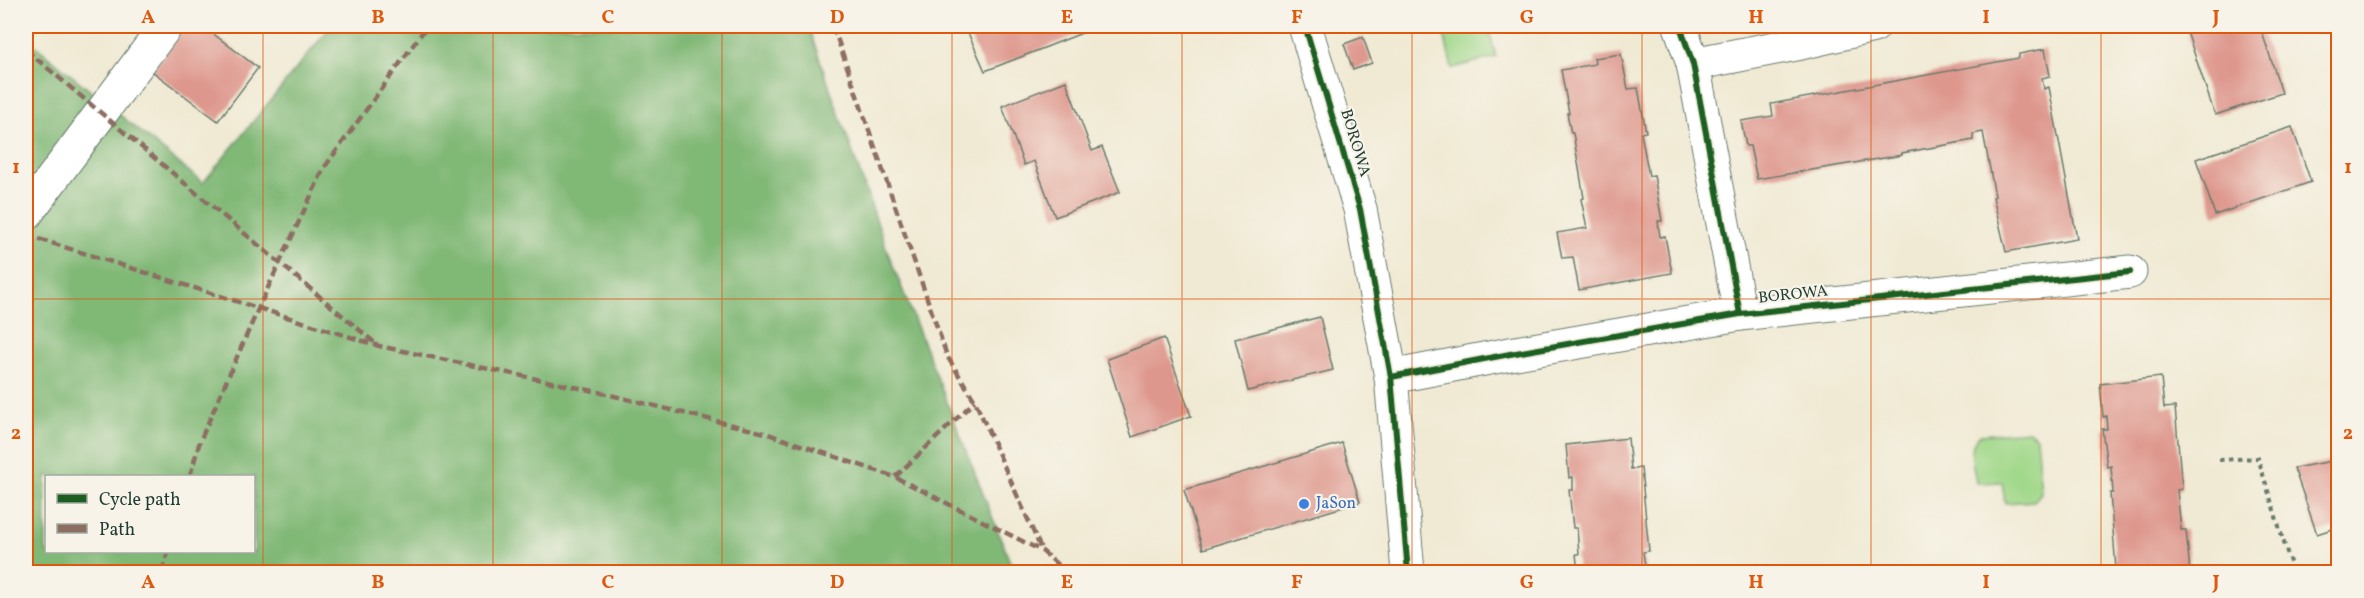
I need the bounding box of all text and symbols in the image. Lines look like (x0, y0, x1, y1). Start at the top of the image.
text: A (141, 4, 155, 32)
text: B (371, 4, 385, 32)
text: C (602, 4, 615, 32)
text: D (830, 4, 844, 32)
text: E (1061, 4, 1073, 32)
text: F (1291, 4, 1303, 32)
text: G (1520, 4, 1534, 32)
text: H (1748, 4, 1764, 32)
text: I (1982, 4, 1990, 32)
text: J (2211, 4, 2220, 32)
street label: BOROWA (1334, 106, 1376, 180)
text: 1 (12, 154, 20, 182)
text: 1 (2344, 154, 2352, 182)
street label: BOROWA (1757, 280, 1829, 310)
text: 2 (11, 420, 21, 448)
text: 2 (2343, 420, 2353, 448)
legend (45, 475, 255, 553)
text: Cycle path (99, 488, 181, 513)
place label: JaSon (1316, 493, 1356, 515)
marker: JaSon (1297, 497, 1311, 511)
text: Path (99, 518, 135, 543)
text: A (141, 569, 155, 597)
text: B (371, 569, 385, 597)
text: C (602, 569, 615, 597)
text: D (830, 569, 844, 597)
text: E (1061, 569, 1073, 597)
text: F (1291, 569, 1303, 597)
text: G (1520, 569, 1534, 597)
text: H (1748, 569, 1764, 597)
text: I (1982, 569, 1990, 597)
text: J (2211, 569, 2220, 597)

